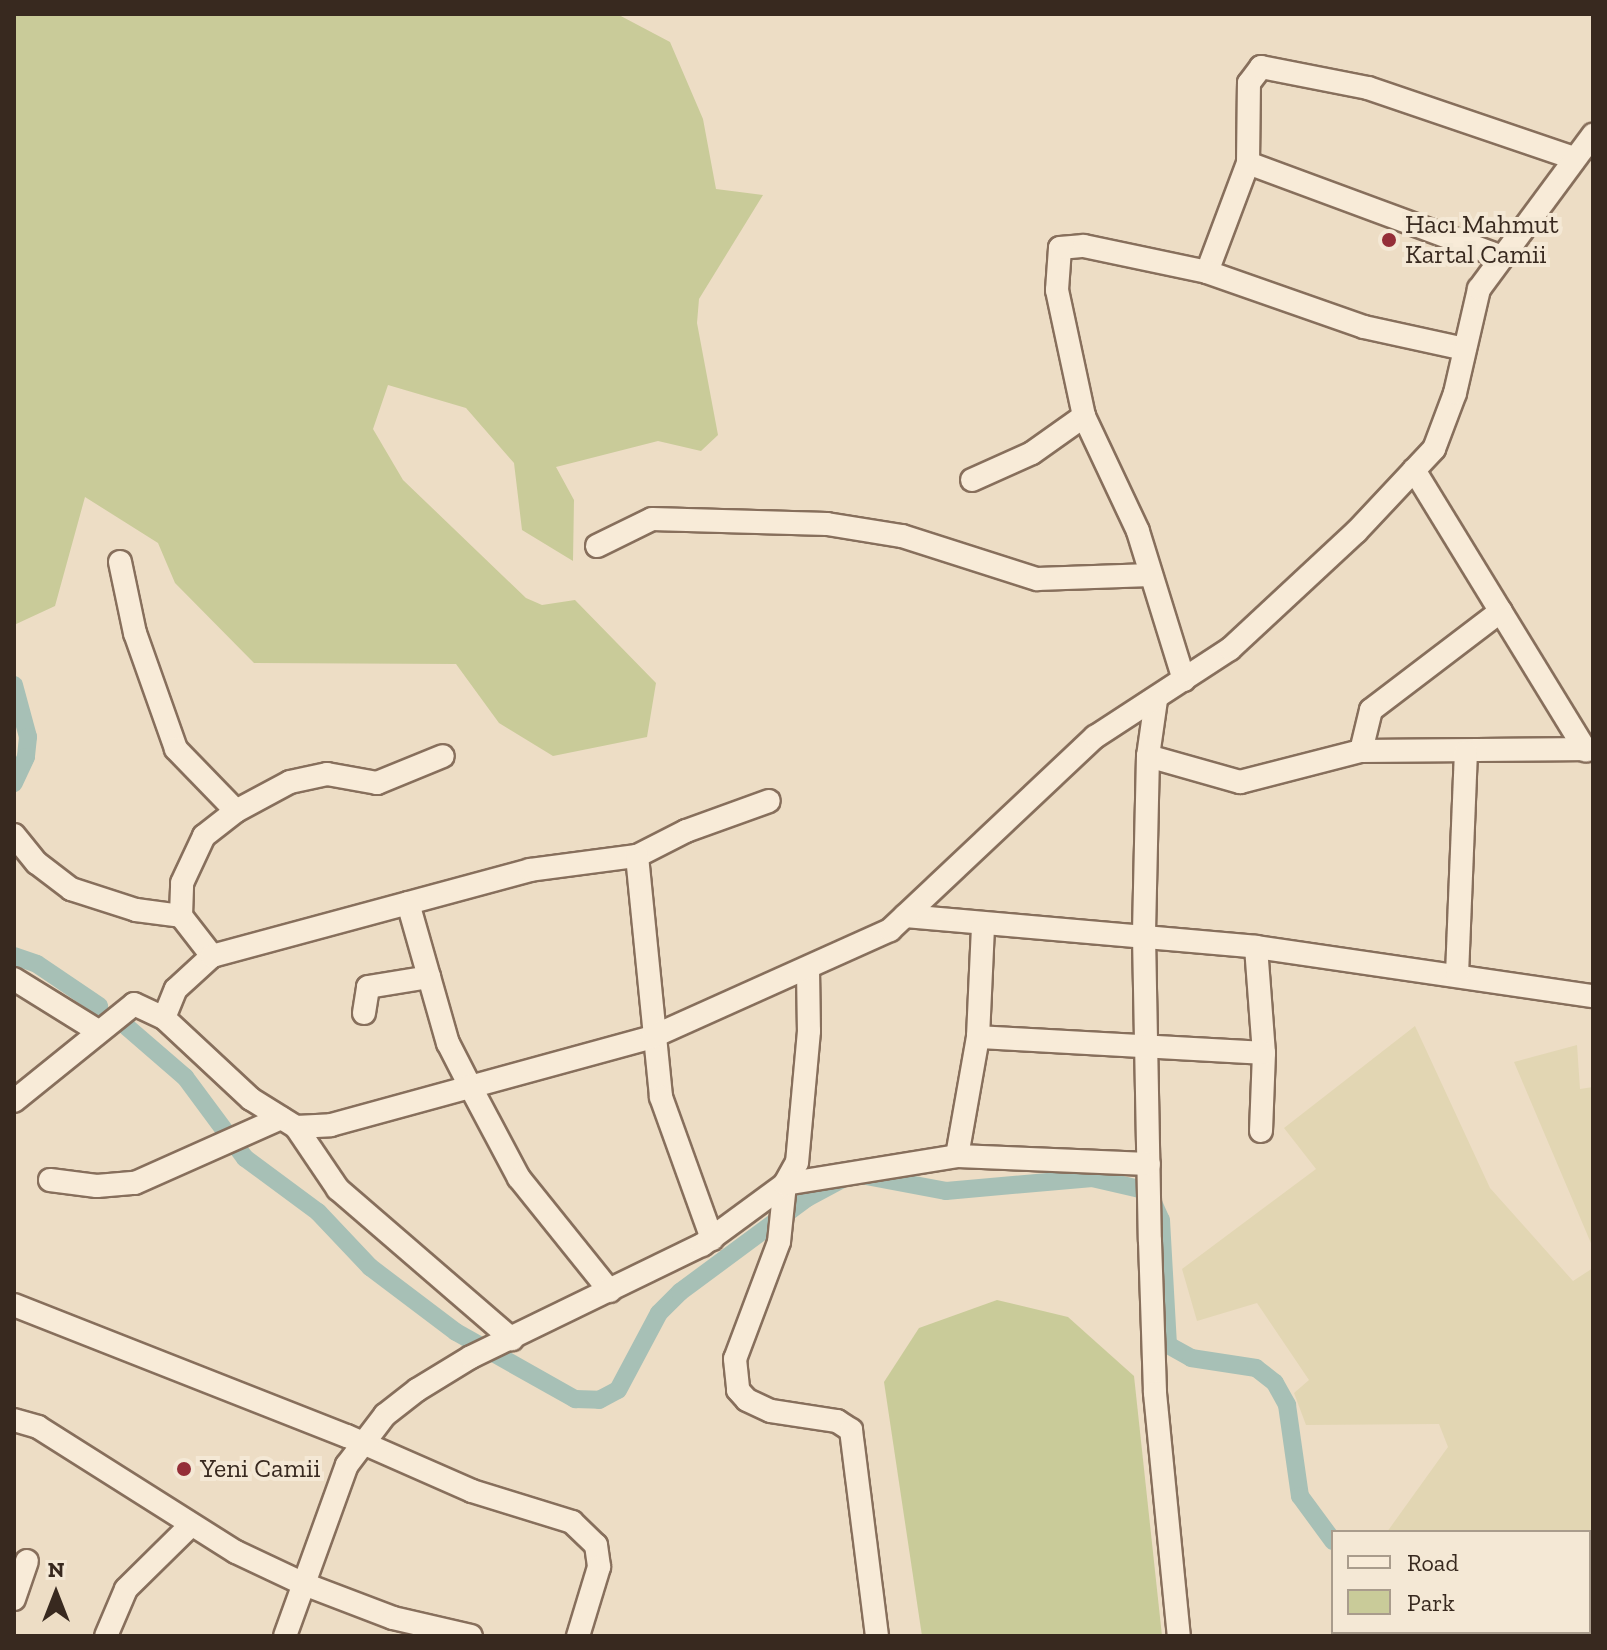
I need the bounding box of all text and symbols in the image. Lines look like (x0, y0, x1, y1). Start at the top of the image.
place label: Hacı Mahmut Kartal Camii (1405, 209, 1559, 270)
marker: Hacı Mahmut Kartal Camii (1380, 231, 1398, 249)
place label: Yeni Camii (200, 1453, 321, 1485)
marker: Yeni Camii (175, 1460, 193, 1478)
legend (1331, 1530, 1591, 1634)
text: Road (1407, 1548, 1459, 1577)
north arrow (16, 1554, 96, 1634)
text: N (48, 1556, 64, 1583)
text: Park (1407, 1588, 1455, 1617)

